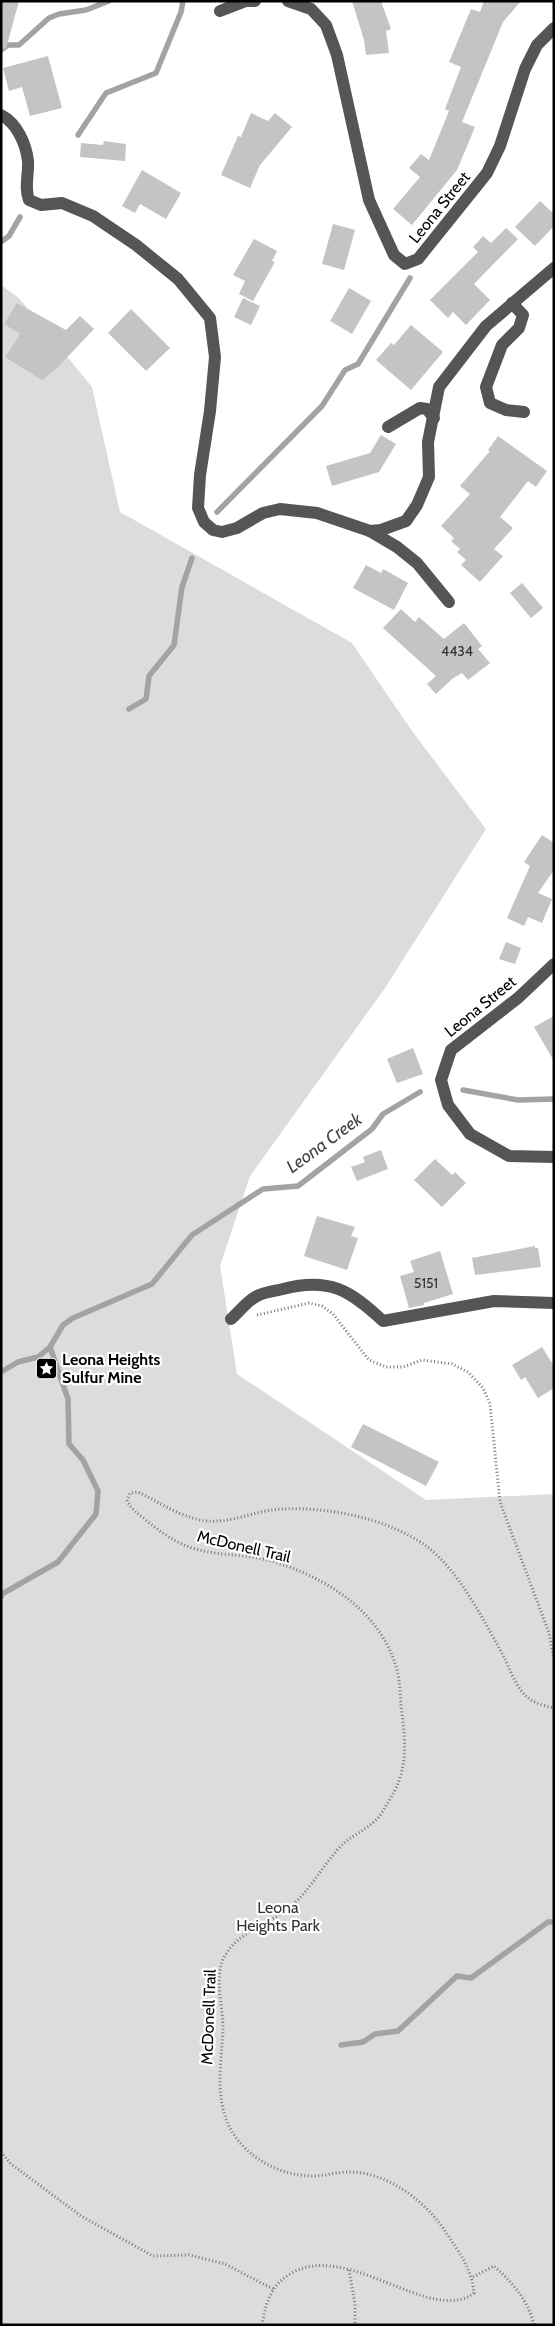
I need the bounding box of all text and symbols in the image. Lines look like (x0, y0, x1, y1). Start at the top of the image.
street label: Leona Street (405, 167, 474, 247)
house number: 4434 (441, 642, 473, 660)
street label: Leona Street (441, 972, 520, 1041)
water label: Leona Creek (282, 1107, 367, 1178)
house number: 5151 (414, 1274, 438, 1292)
place label: Leona Heights Sulfur Mine (62, 1350, 160, 1387)
place icon: Leona Heights Sulfur Mine (34, 1356, 58, 1380)
street label: McDonell Trail (195, 1526, 293, 1567)
park label: Leona Heights Park (236, 1898, 321, 1935)
street label: McDonell Trail (197, 1969, 220, 2065)

